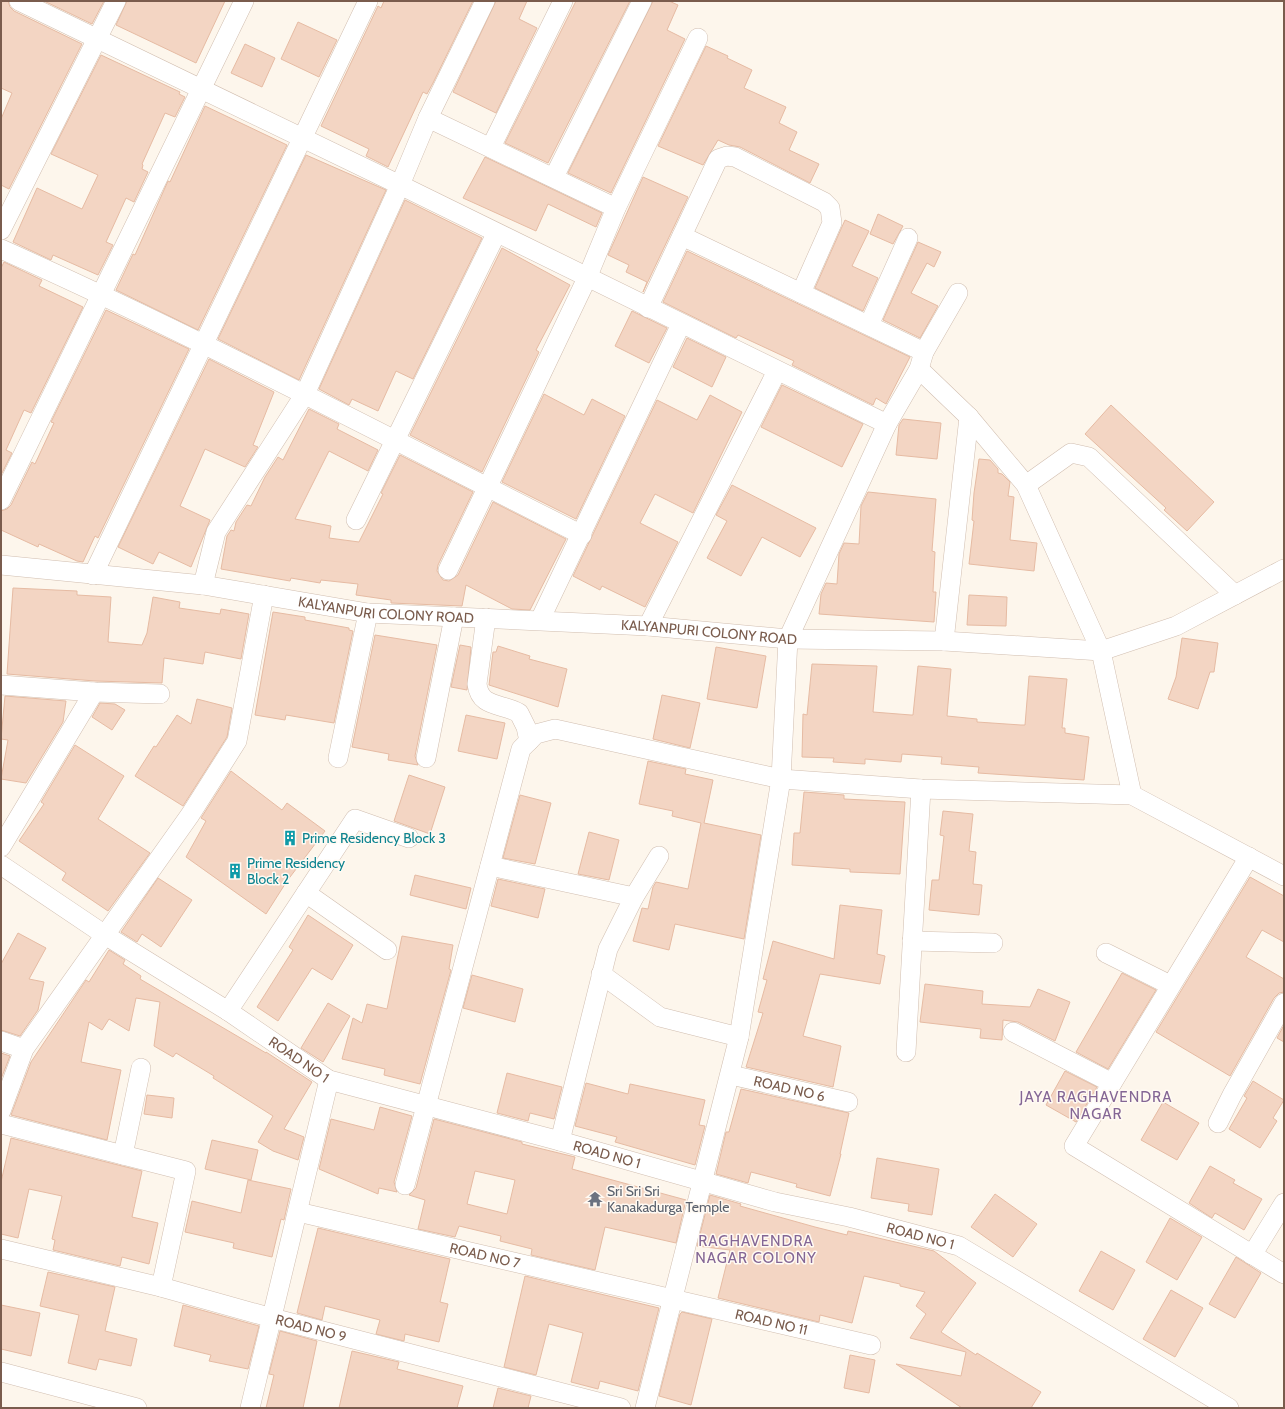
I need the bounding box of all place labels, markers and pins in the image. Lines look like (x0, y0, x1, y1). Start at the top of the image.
building icon: Prime Residency Block 3 (281, 829, 299, 847)
place label: Prime Residency Block 3 (302, 829, 446, 847)
place label: Prime Residency Block 2 (247, 854, 345, 888)
building icon: Prime Residency Block 2 (226, 862, 244, 880)
place label: Sri Sri Sri Kanakadurga Temple (607, 1182, 729, 1216)
temple icon: Sri Sri Sri Kanakadurga Temple (586, 1190, 604, 1208)

